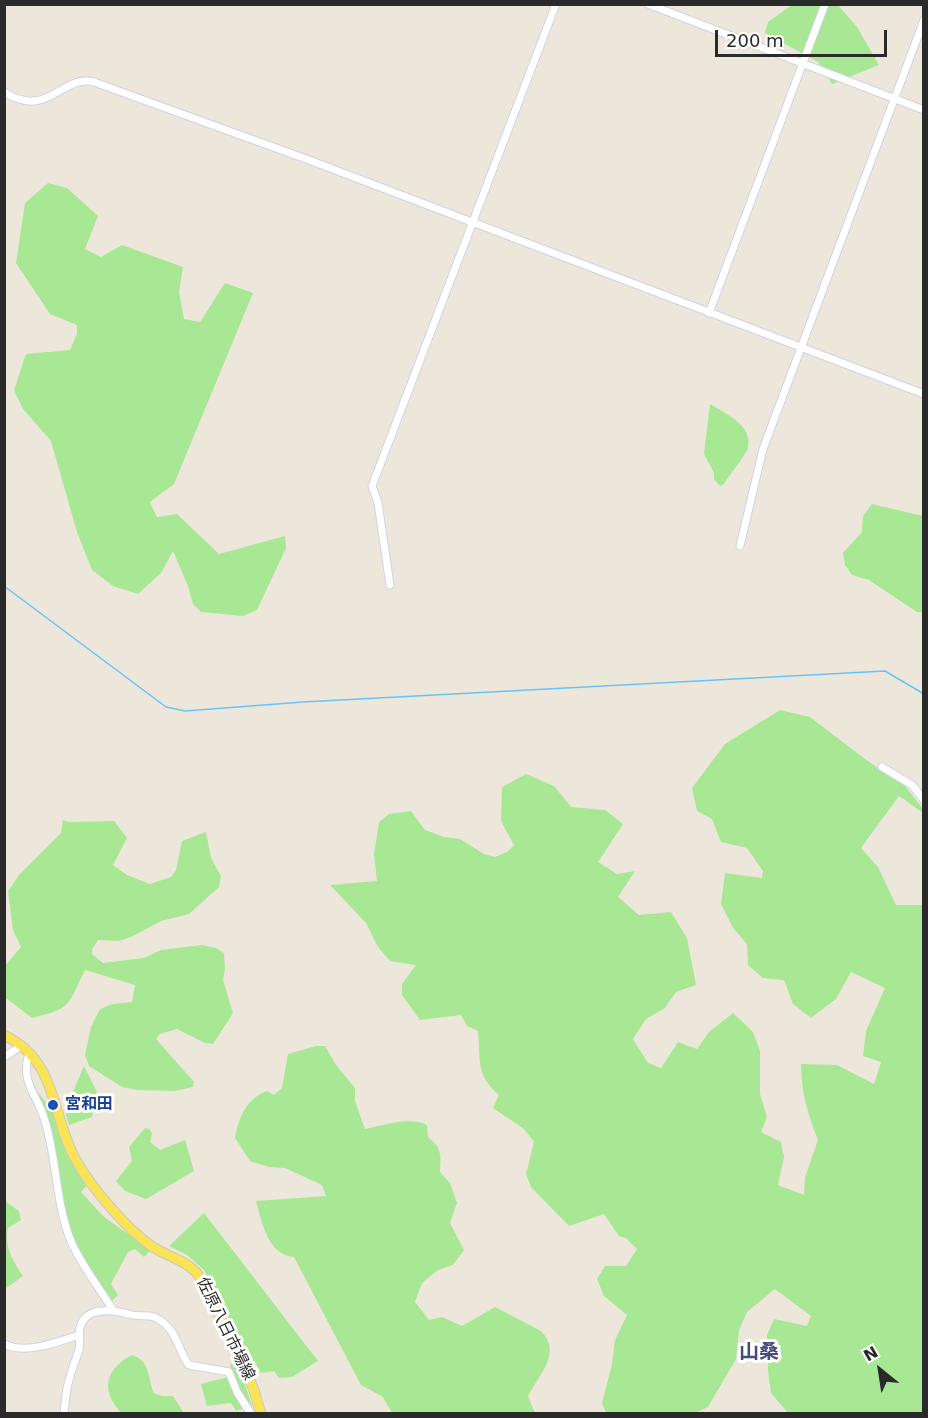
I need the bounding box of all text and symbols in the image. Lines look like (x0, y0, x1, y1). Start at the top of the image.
scale bar (718, 18, 890, 56)
text: 200 m (726, 30, 784, 51)
place label: 宮和田 (65, 1095, 113, 1115)
marker: 宮和田 (46, 1098, 60, 1112)
street label: 佐原八日市場線 (192, 1274, 258, 1384)
north arrow (850, 1340, 910, 1400)
district label: 山桑 (739, 1341, 779, 1365)
text: N (860, 1342, 881, 1366)

